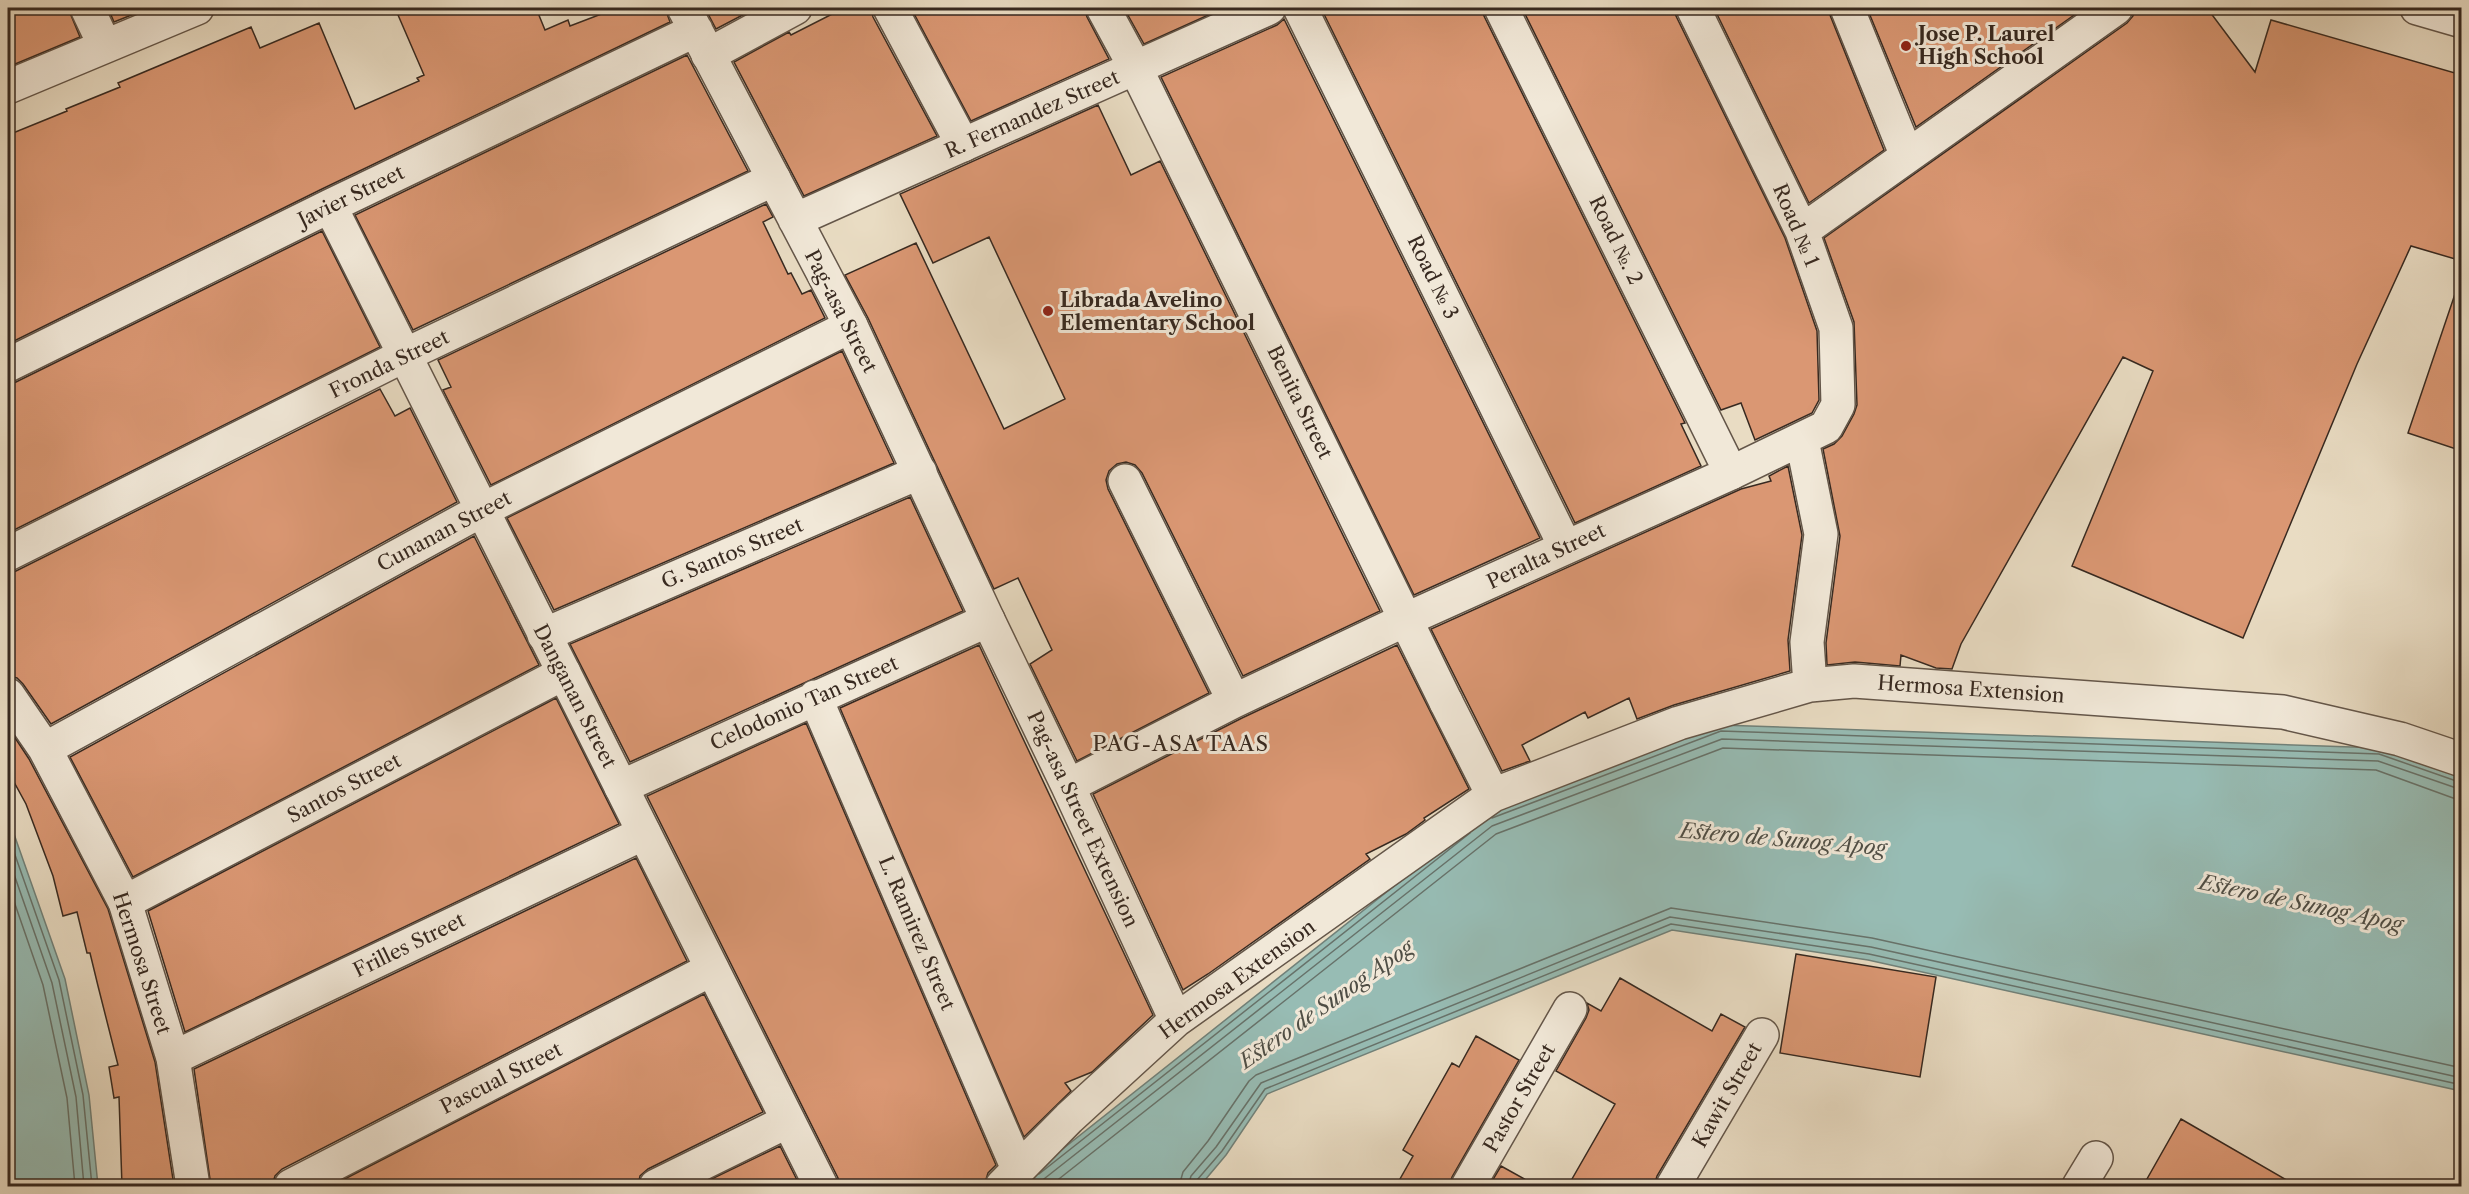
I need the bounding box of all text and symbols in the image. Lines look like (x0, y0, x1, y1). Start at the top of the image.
place label: Jose P. Laurel High School (1914, 22, 2055, 69)
marker: Jose P. Laurel High School (1899, 39, 1913, 53)
street label: R. Fernandez Street (941, 65, 1123, 163)
street label: Javier Street (291, 160, 408, 233)
street label: Road № 1 (1768, 180, 1824, 271)
street label: Road №. 2 (1584, 192, 1648, 288)
street label: Road № 3 (1402, 231, 1464, 323)
street label: Pag-asa Street (800, 246, 882, 376)
place label: Librada Avelino Elementary School (1060, 288, 1255, 335)
marker: Librada Avelino Elementary School (1041, 304, 1055, 318)
street label: Fronda Street (325, 325, 453, 403)
street label: Benita Street (1262, 341, 1338, 463)
street label: Cunanan Street (373, 486, 515, 576)
street label: G. Santos Street (658, 512, 806, 594)
street label: Peralta Street (1483, 518, 1609, 594)
street label: Danganan Street (528, 620, 622, 772)
street label: Celodonio Tan Street (706, 651, 902, 755)
street label: Hermosa Extension (1877, 670, 2066, 708)
street label: Pag-asa Street Extension (1022, 707, 1144, 931)
district label: PAG-ASA TAAS (1092, 731, 1270, 756)
street label: Santos Street (283, 748, 405, 828)
water label: Estero de Sunog Apog (1677, 817, 1889, 861)
street label: L. Ramirez Street (874, 852, 960, 1014)
water label: Estero de Sunog Apog (2195, 869, 2407, 937)
street label: Hermosa Street (108, 889, 176, 1037)
street label: Frilles Street (349, 908, 469, 982)
street label: Hermosa Extension (1154, 914, 1320, 1044)
water label: Estero de Sunog Apog (1233, 933, 1420, 1075)
street label: Pascual Street (436, 1037, 566, 1119)
street label: Kawit Street (1687, 1038, 1767, 1152)
street label: Pastor Street (1478, 1039, 1560, 1157)

